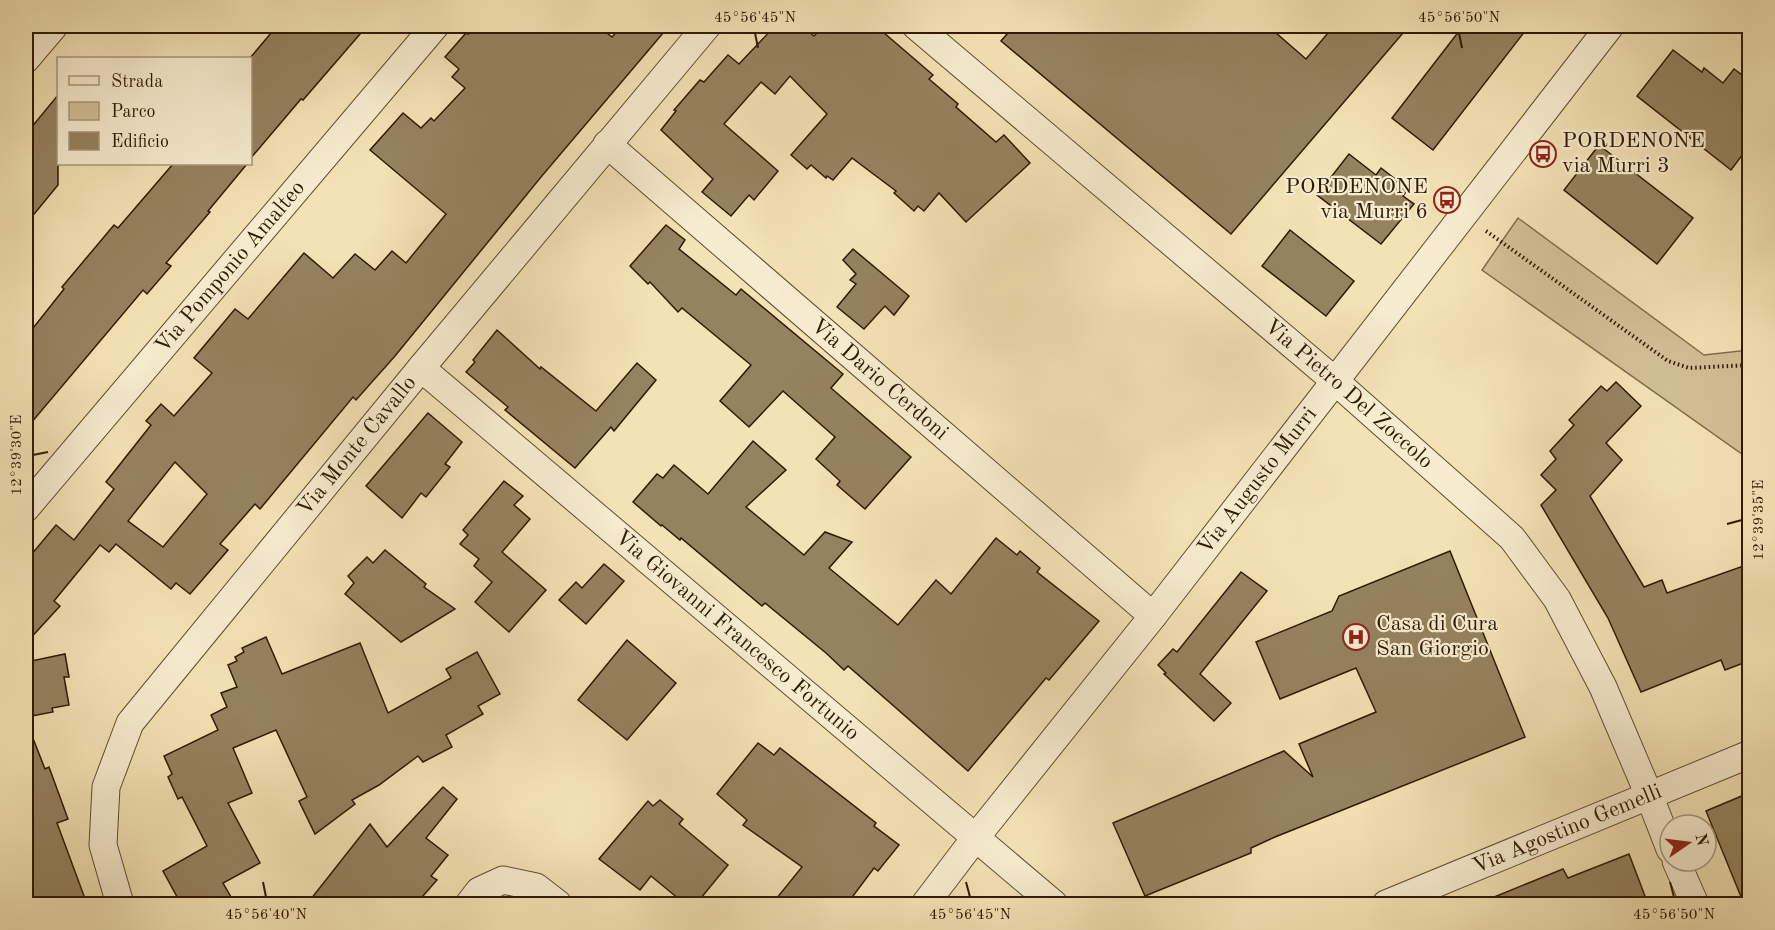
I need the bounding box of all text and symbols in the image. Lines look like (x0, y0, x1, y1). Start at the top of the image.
text: 45°56'45"N (714, 11, 796, 26)
text: 45°56'50"N (1418, 11, 1500, 26)
legend (57, 57, 252, 165)
text: Strada (111, 73, 163, 91)
text: Parco (111, 103, 156, 121)
place label: PORDENONE via Murri 3 (1562, 130, 1705, 177)
text: Edificio (111, 133, 169, 151)
bus stop icon: PORDENONE via Murri 3 (1528, 139, 1558, 169)
place label: PORDENONE via Murri 6 (1285, 176, 1428, 223)
street label: Via Pomponio Amalteo (151, 177, 309, 357)
bus stop icon: PORDENONE via Murri 6 (1432, 185, 1462, 215)
street label: Via Dario Cerdoni (807, 314, 952, 444)
street label: Via Pietro Del Zoccolo (1260, 315, 1437, 473)
street label: Via Monte Cavallo (293, 372, 421, 520)
street label: Via Augusto Murri (1194, 403, 1321, 559)
text: 12°39'30"E (10, 415, 25, 495)
text: 12°39'35"E (1752, 480, 1767, 560)
street label: Via Giovanni Francesco Fortunio (611, 526, 863, 745)
place label: Casa di Cura San Giorgio (1376, 613, 1498, 660)
hospital icon: Casa di Cura San Giorgio (1341, 622, 1371, 652)
street label: Via Agostino Gemelli (1470, 781, 1665, 878)
north arrow (1658, 813, 1718, 873)
text: N (1691, 832, 1710, 848)
text: 45°56'40"N (225, 908, 307, 923)
text: 45°56'45"N (929, 908, 1011, 923)
text: 45°56'50"N (1633, 908, 1715, 923)

